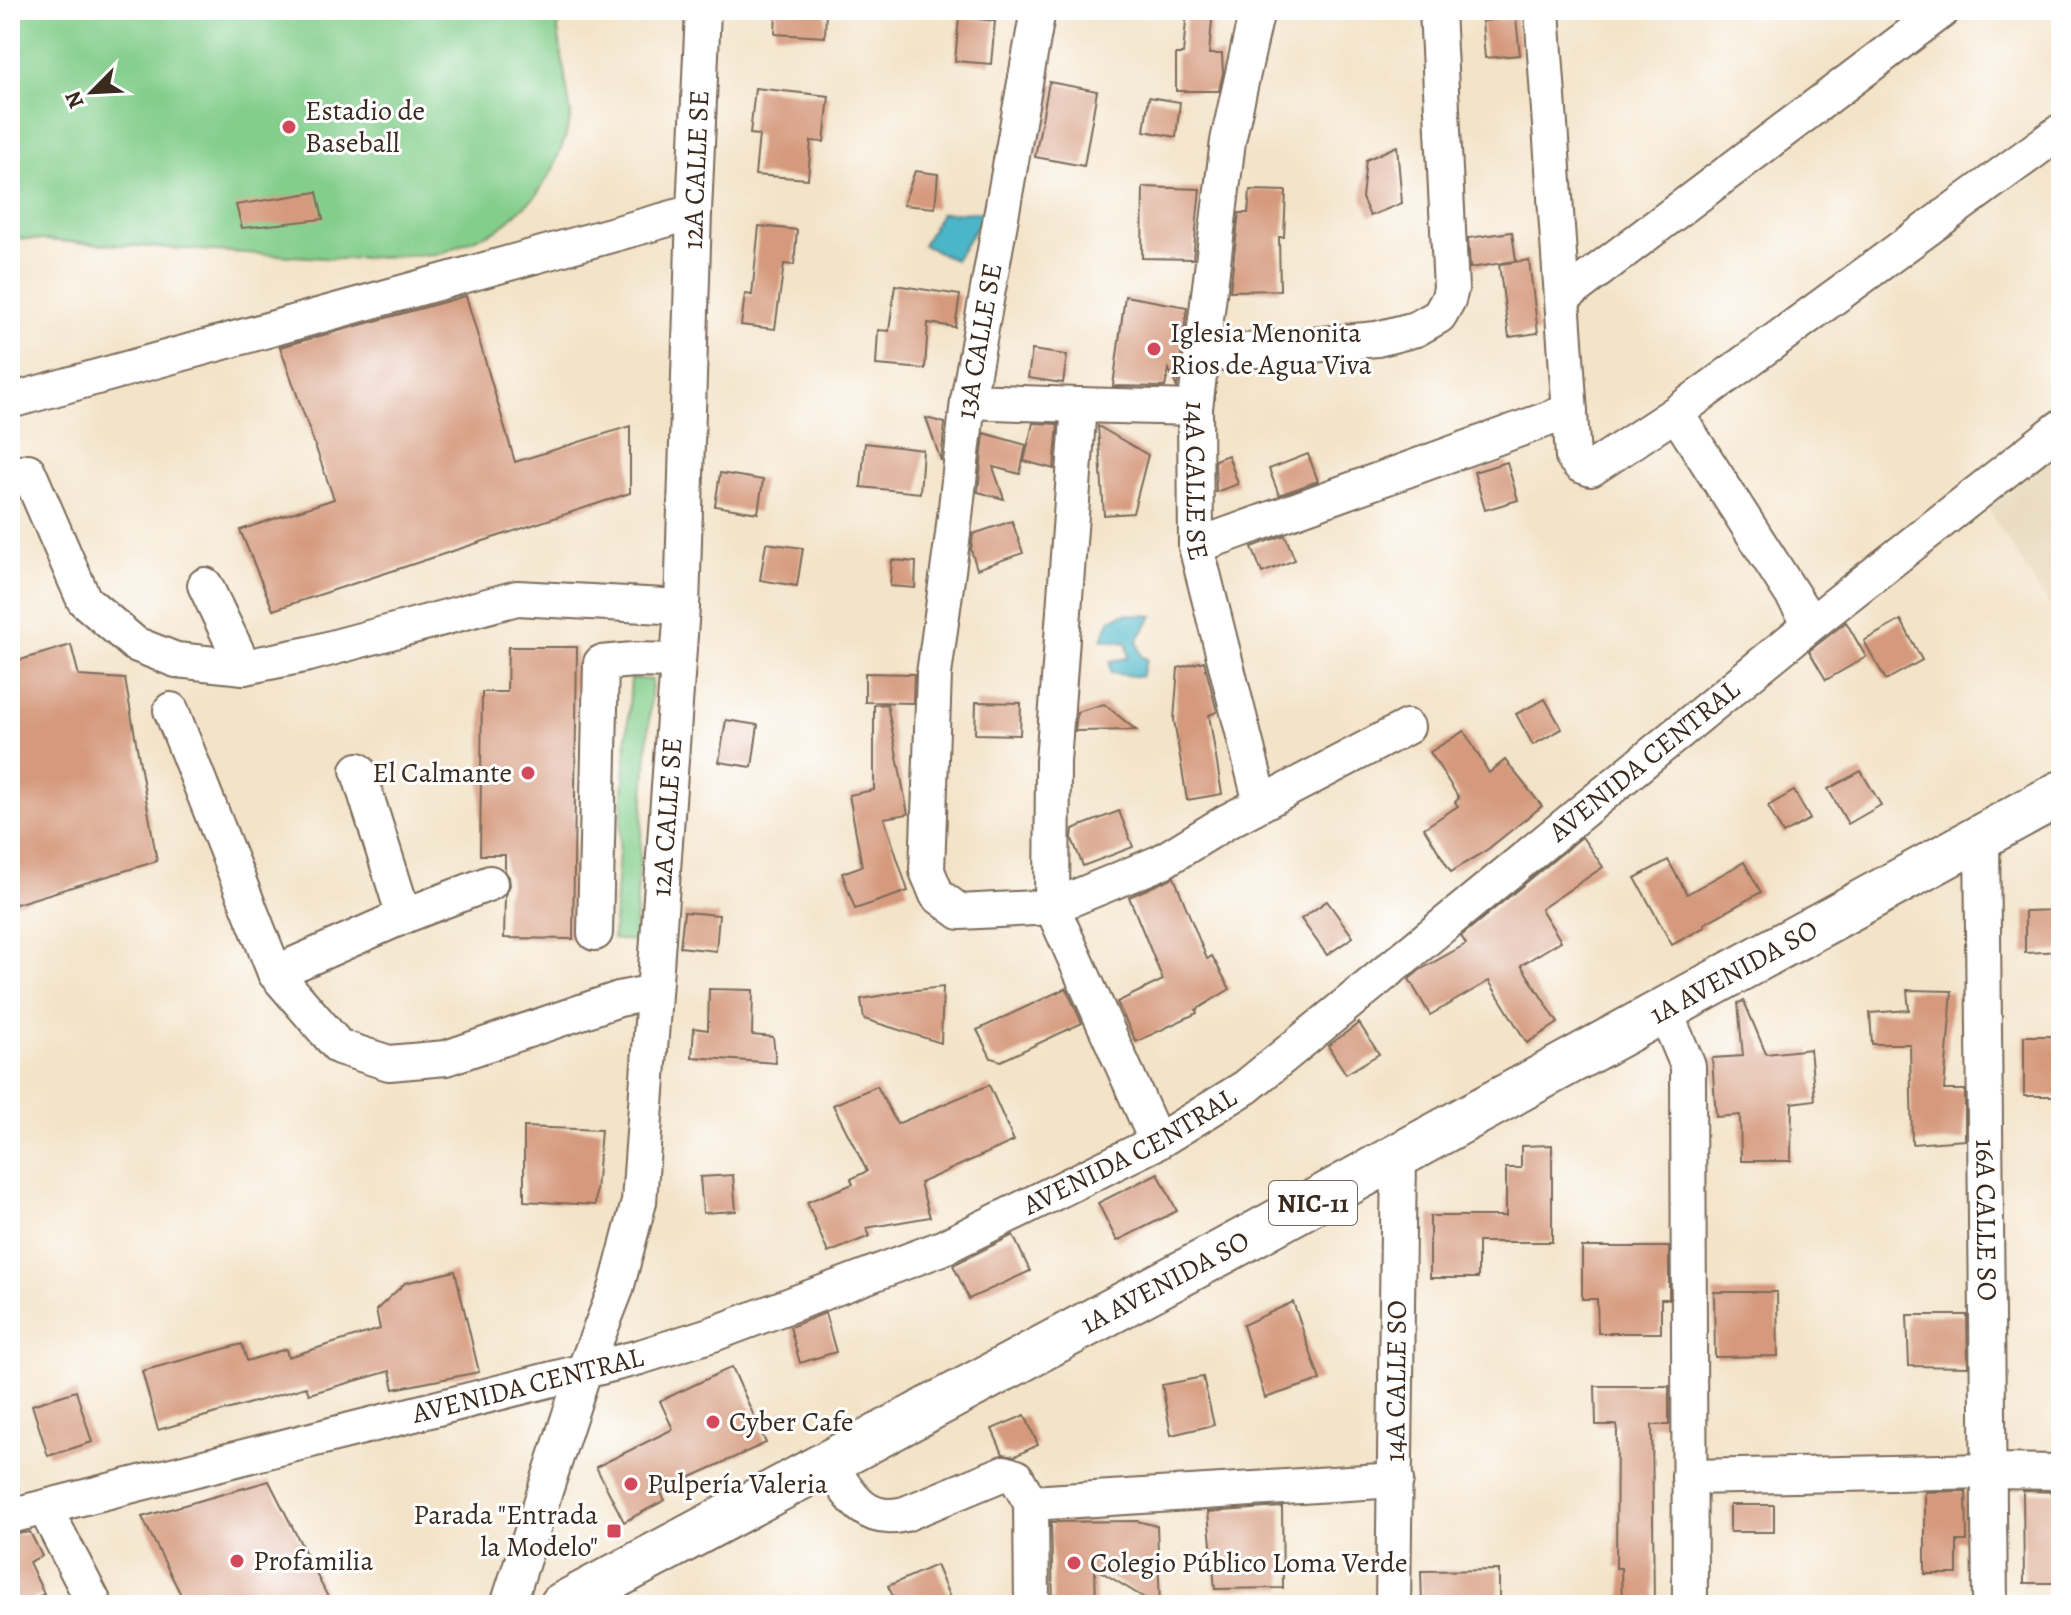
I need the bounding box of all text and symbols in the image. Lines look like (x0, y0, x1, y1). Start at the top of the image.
north arrow (52, 52, 132, 132)
text: N (58, 86, 92, 113)
street label: 12A CALLE SE (674, 89, 718, 250)
place label: Estadio de Baseball (305, 92, 425, 162)
marker: Estadio de Baseball (280, 118, 298, 136)
street label: 13A CALLE SE (947, 260, 1011, 422)
place label: Iglesia Menonita Rios de Agua Viva (1170, 314, 1372, 384)
marker: Iglesia Menonita Rios de Agua Viva (1145, 340, 1163, 358)
street label: 14A CALLE SE (1176, 399, 1218, 564)
street label: AVENIDA CENTRAL (1540, 670, 1748, 851)
street label: 12A CALLE SE (642, 736, 692, 898)
place label: El Calmante (372, 754, 512, 792)
marker: El Calmante (519, 764, 537, 782)
street label: 1A AVENIDA SO (1643, 911, 1825, 1033)
street label: AVENIDA CENTRAL (1016, 1078, 1244, 1225)
street label: 16A CALLE SO (1966, 1139, 2006, 1301)
road number: NIC-11 (1269, 1181, 1357, 1225)
street label: 1A AVENIDA SO (1074, 1222, 1256, 1343)
street label: 14A CALLE SO (1376, 1300, 1416, 1462)
street label: AVENIDA CENTRAL (407, 1338, 648, 1433)
place label: Cyber Cafe (729, 1403, 854, 1441)
marker: Cyber Cafe (704, 1413, 722, 1431)
place label: Pulpería Valeria (647, 1465, 828, 1503)
marker: Pulpería Valeria (622, 1475, 640, 1493)
place label: Parada "Entrada la Modelo" (413, 1496, 598, 1566)
marker: Parada "Entrada la Modelo" (605, 1522, 623, 1540)
place label: Profamilia (253, 1542, 374, 1580)
place label: Colegio Público Loma Verde (1090, 1544, 1407, 1582)
marker: Profamilia (228, 1552, 246, 1570)
marker: Colegio Público Loma Verde (1065, 1554, 1083, 1572)

